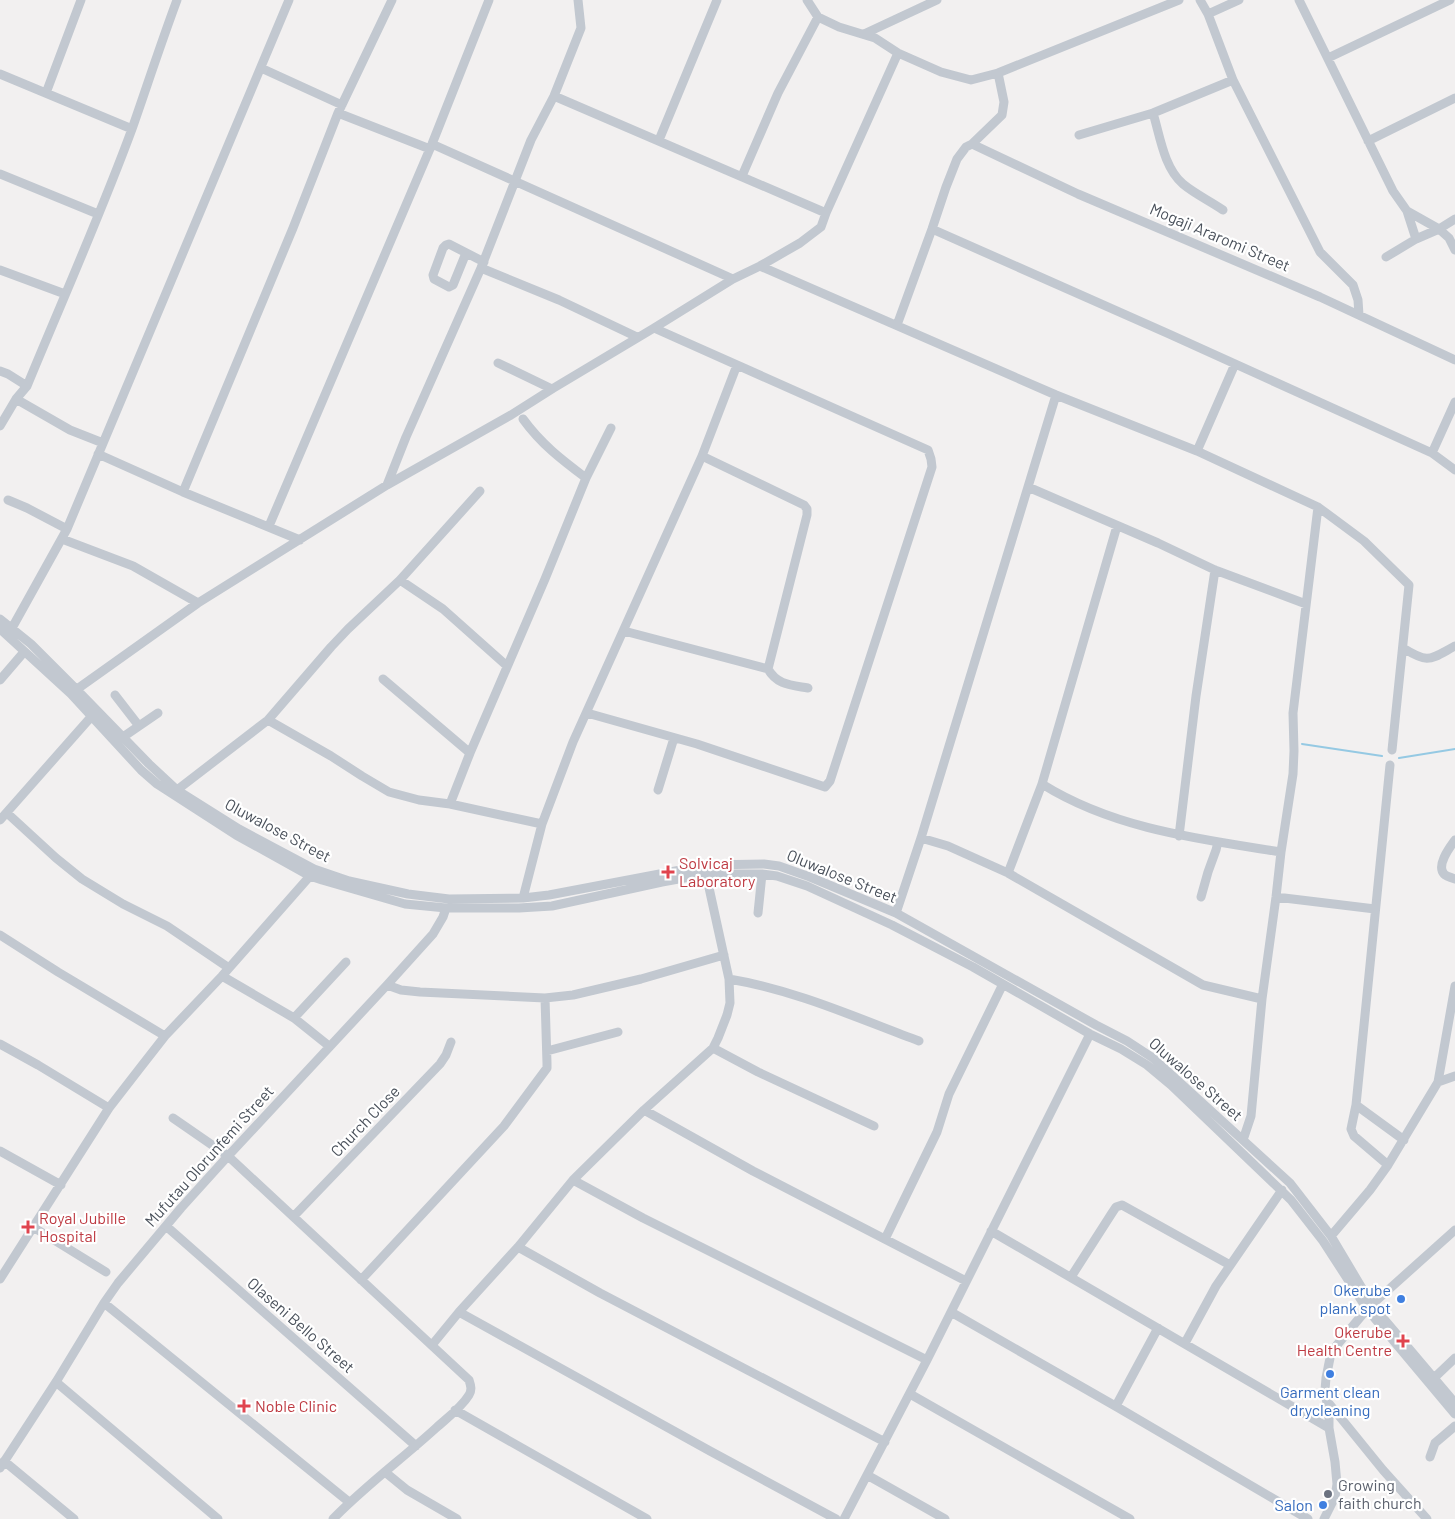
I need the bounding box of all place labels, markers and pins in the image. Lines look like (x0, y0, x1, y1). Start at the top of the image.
place label: Solvicaj Laboratory (679, 853, 756, 890)
marker: Solvicaj Laboratory (661, 865, 675, 879)
place label: Royal Jubille Hospital (39, 1208, 126, 1245)
marker: Royal Jubille Hospital (21, 1220, 35, 1234)
place label: Okerube plank spot (1320, 1280, 1391, 1317)
marker: Okerube plank spot (1395, 1293, 1407, 1305)
place label: Okerube Health Centre (1297, 1322, 1392, 1359)
marker: Okerube Health Centre (1396, 1334, 1410, 1348)
marker: Garment clean drycleaning (1324, 1368, 1336, 1380)
place label: Garment clean drycleaning (1280, 1382, 1380, 1419)
place label: Noble Clinic (255, 1396, 337, 1415)
marker: Noble Clinic (237, 1399, 251, 1413)
place label: Growing faith church (1338, 1475, 1422, 1512)
marker: Growing faith church (1322, 1488, 1334, 1500)
place label: Salon (1274, 1495, 1313, 1514)
marker: Salon (1317, 1499, 1329, 1511)

